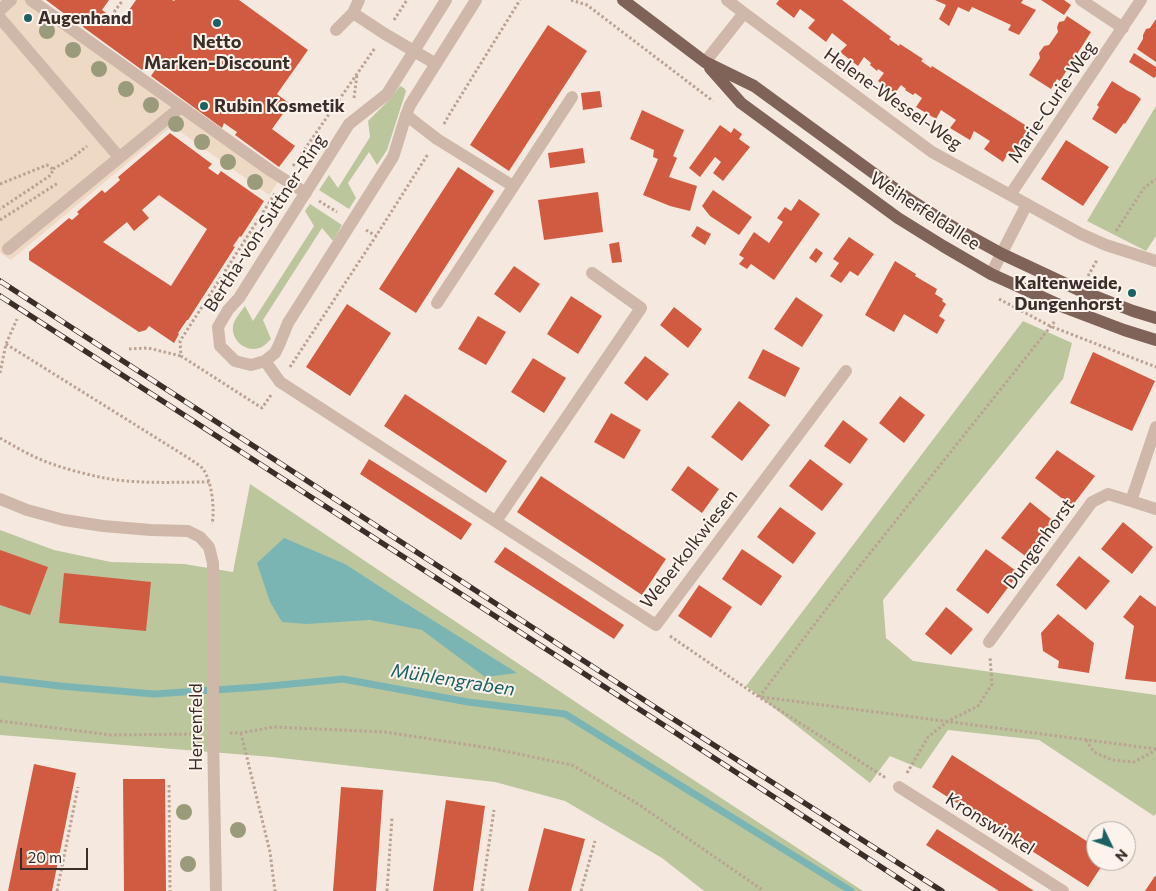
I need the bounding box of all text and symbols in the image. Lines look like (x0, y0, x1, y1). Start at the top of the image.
place label: Augenhand (38, 7, 131, 29)
marker: Augenhand (22, 12, 34, 24)
marker: Netto Marken-Discount (211, 17, 223, 29)
place label: Netto Marken-Discount (144, 31, 290, 74)
street label: Marie-Curie-Weg (1003, 37, 1101, 167)
street label: Helene-Wessel-Weg (820, 43, 966, 155)
place label: Rubin Kosmetik (214, 95, 345, 117)
marker: Rubin Kosmetik (198, 100, 210, 112)
street label: Bertha-von-Suttner-Ring (199, 130, 331, 316)
street label: Weiherfeldallee (866, 167, 984, 255)
place label: Kaltenweide, Dungenhorst (1014, 272, 1122, 314)
marker: Kaltenweide, Dungenhorst (1126, 287, 1138, 299)
street label: Weberkolkwiesen (636, 485, 742, 613)
street label: Dungenhorst (999, 495, 1079, 593)
water label: Mühlengraben (389, 659, 517, 701)
street label: Herrenfeld (185, 683, 207, 771)
street label: Kronswinkel (942, 788, 1038, 860)
north arrow (1086, 821, 1136, 871)
scale bar (22, 838, 90, 870)
text: N (1112, 846, 1132, 865)
text: 20 m (28, 848, 62, 866)

